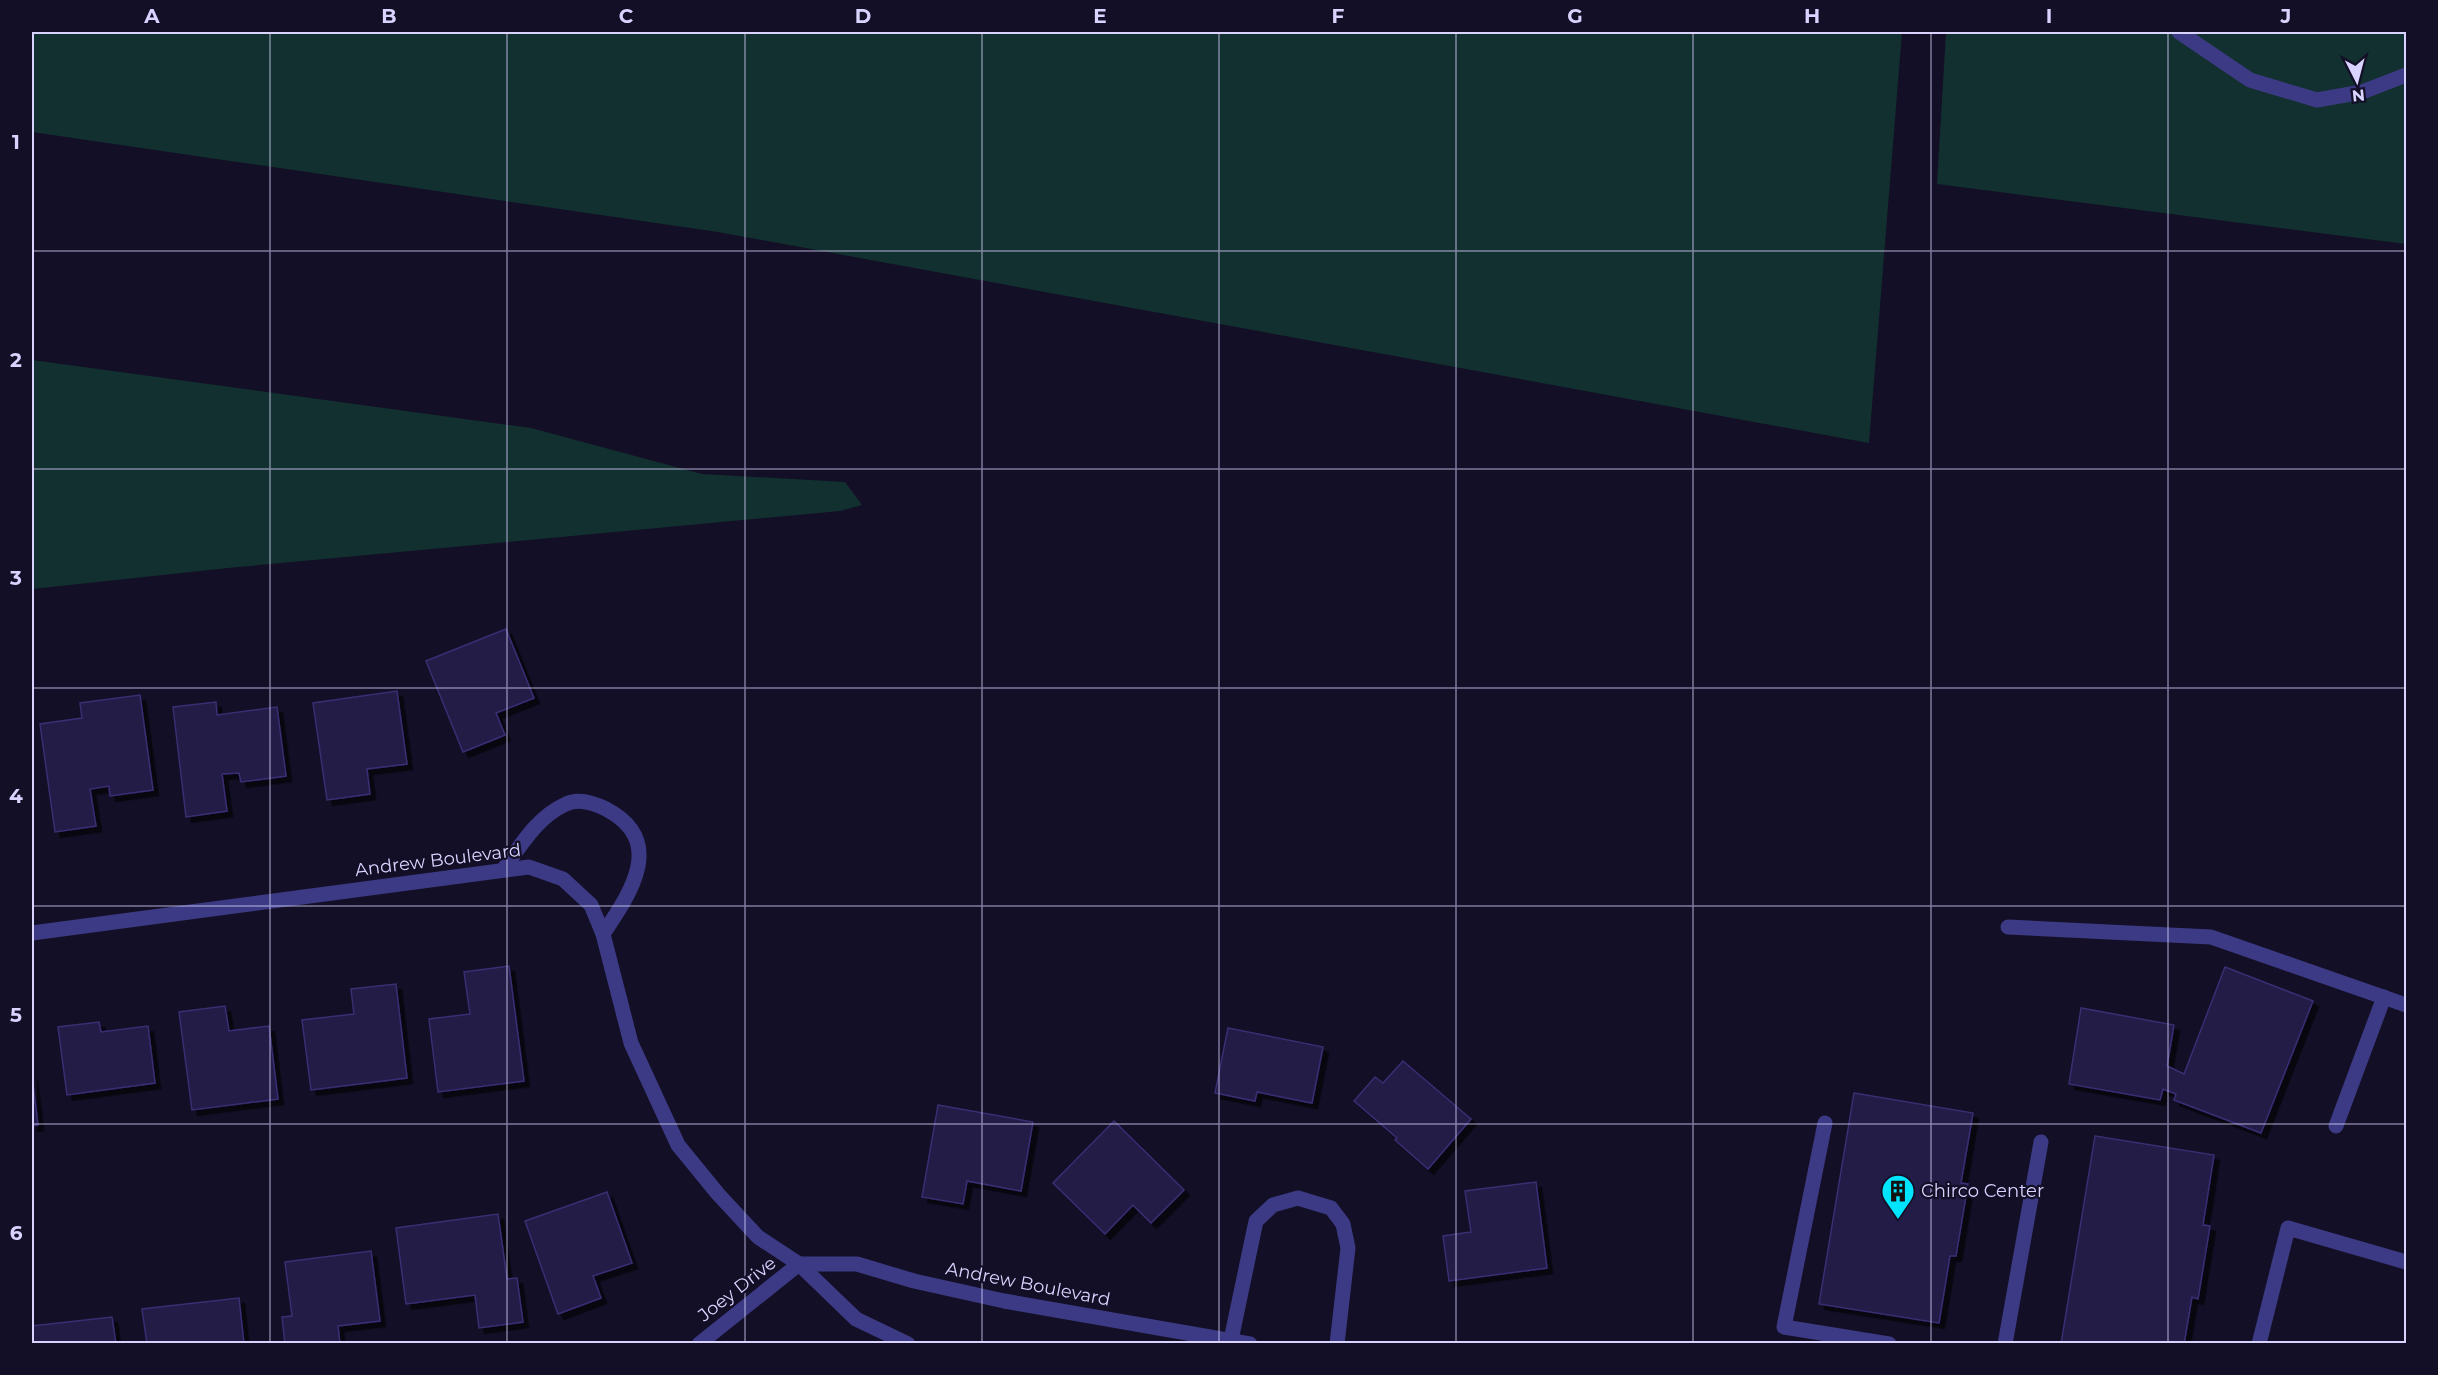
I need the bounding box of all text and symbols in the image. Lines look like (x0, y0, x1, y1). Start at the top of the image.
text: A (143, 4, 160, 28)
text: B (381, 4, 397, 28)
text: C (619, 4, 634, 28)
text: D (855, 4, 871, 28)
text: E (1093, 4, 1107, 28)
text: F (1332, 4, 1345, 28)
text: G (1567, 4, 1583, 28)
text: H (1804, 4, 1820, 28)
text: I (2046, 4, 2052, 28)
text: J (2280, 4, 2291, 28)
north arrow (2327, 51, 2387, 111)
text: N (2351, 85, 2366, 106)
text: 1 (12, 130, 20, 154)
text: 2 (10, 348, 22, 372)
text: 3 (9, 566, 22, 590)
text: 4 (9, 784, 23, 808)
street label: Andrew Boulevard (354, 839, 522, 881)
text: 5 (10, 1003, 22, 1027)
building icon: Chirco Center (1880, 1173, 1916, 1220)
place label: Chirco Center (1921, 1180, 2044, 1202)
text: 6 (10, 1221, 23, 1245)
street label: Joey Drive (693, 1252, 780, 1327)
street label: Andrew Boulevard (944, 1257, 1112, 1311)

